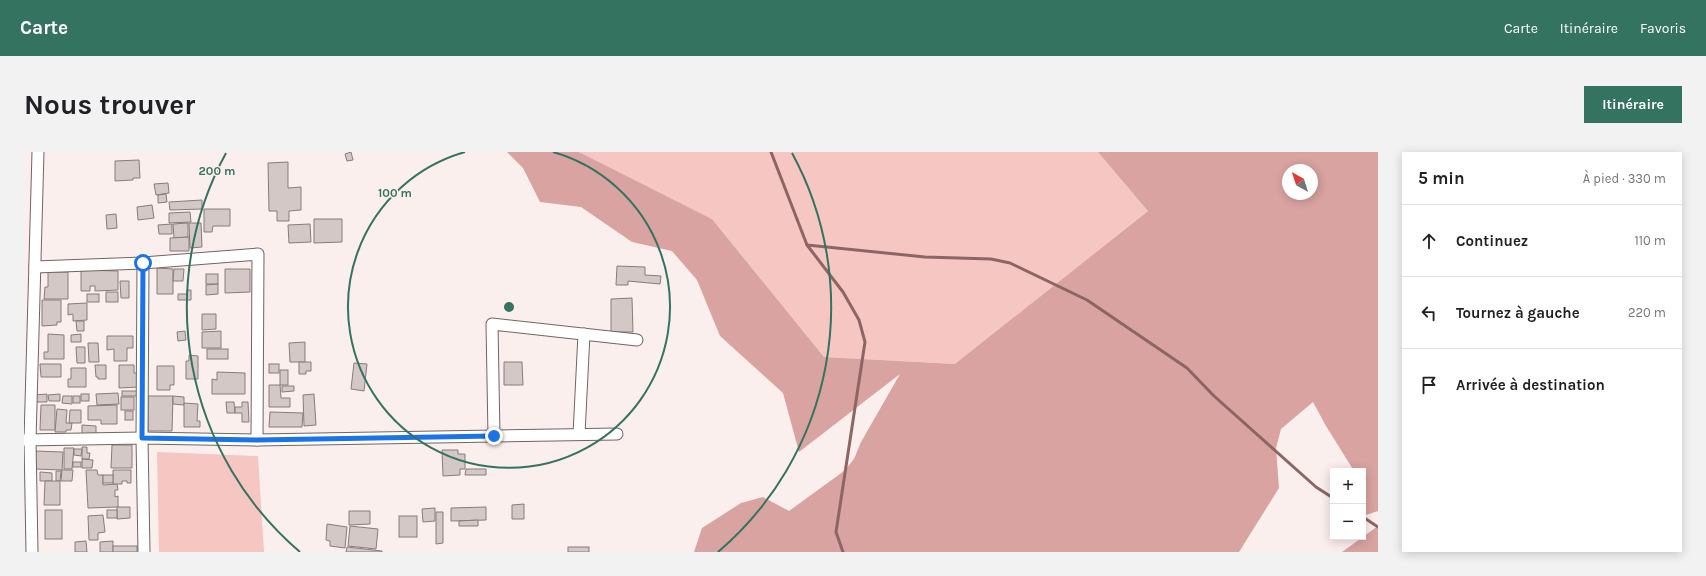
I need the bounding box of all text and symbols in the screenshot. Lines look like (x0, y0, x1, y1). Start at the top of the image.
text: Carte (20, 17, 68, 39)
text: Carte (1504, 20, 1538, 37)
text: Itinéraire (1560, 20, 1618, 37)
text: Favoris (1640, 20, 1686, 37)
button: Itinéraire (1584, 86, 1682, 123)
text: Nous trouver (24, 88, 195, 121)
text: 200 m (199, 164, 235, 178)
north arrow (1282, 164, 1318, 200)
text: 5 min (1418, 168, 1465, 188)
text: À pied · 330 m (1583, 171, 1666, 186)
text: 100 m (378, 186, 412, 200)
icon: ahead (1418, 230, 1440, 252)
text: Continuez (1456, 232, 1528, 250)
text: 110 m (1634, 233, 1666, 248)
route start (134, 254, 152, 272)
centre of rings (502, 300, 516, 314)
icon: left (1418, 302, 1440, 324)
text: Tournez à gauche (1456, 304, 1580, 322)
text: 220 m (1628, 305, 1666, 320)
icon: arrive (1418, 374, 1440, 396)
text: Arrivée à destination (1456, 376, 1605, 394)
route end (485, 427, 503, 445)
map controls (1330, 468, 1366, 540)
button: + (1330, 468, 1366, 504)
button: − (1330, 504, 1366, 540)

